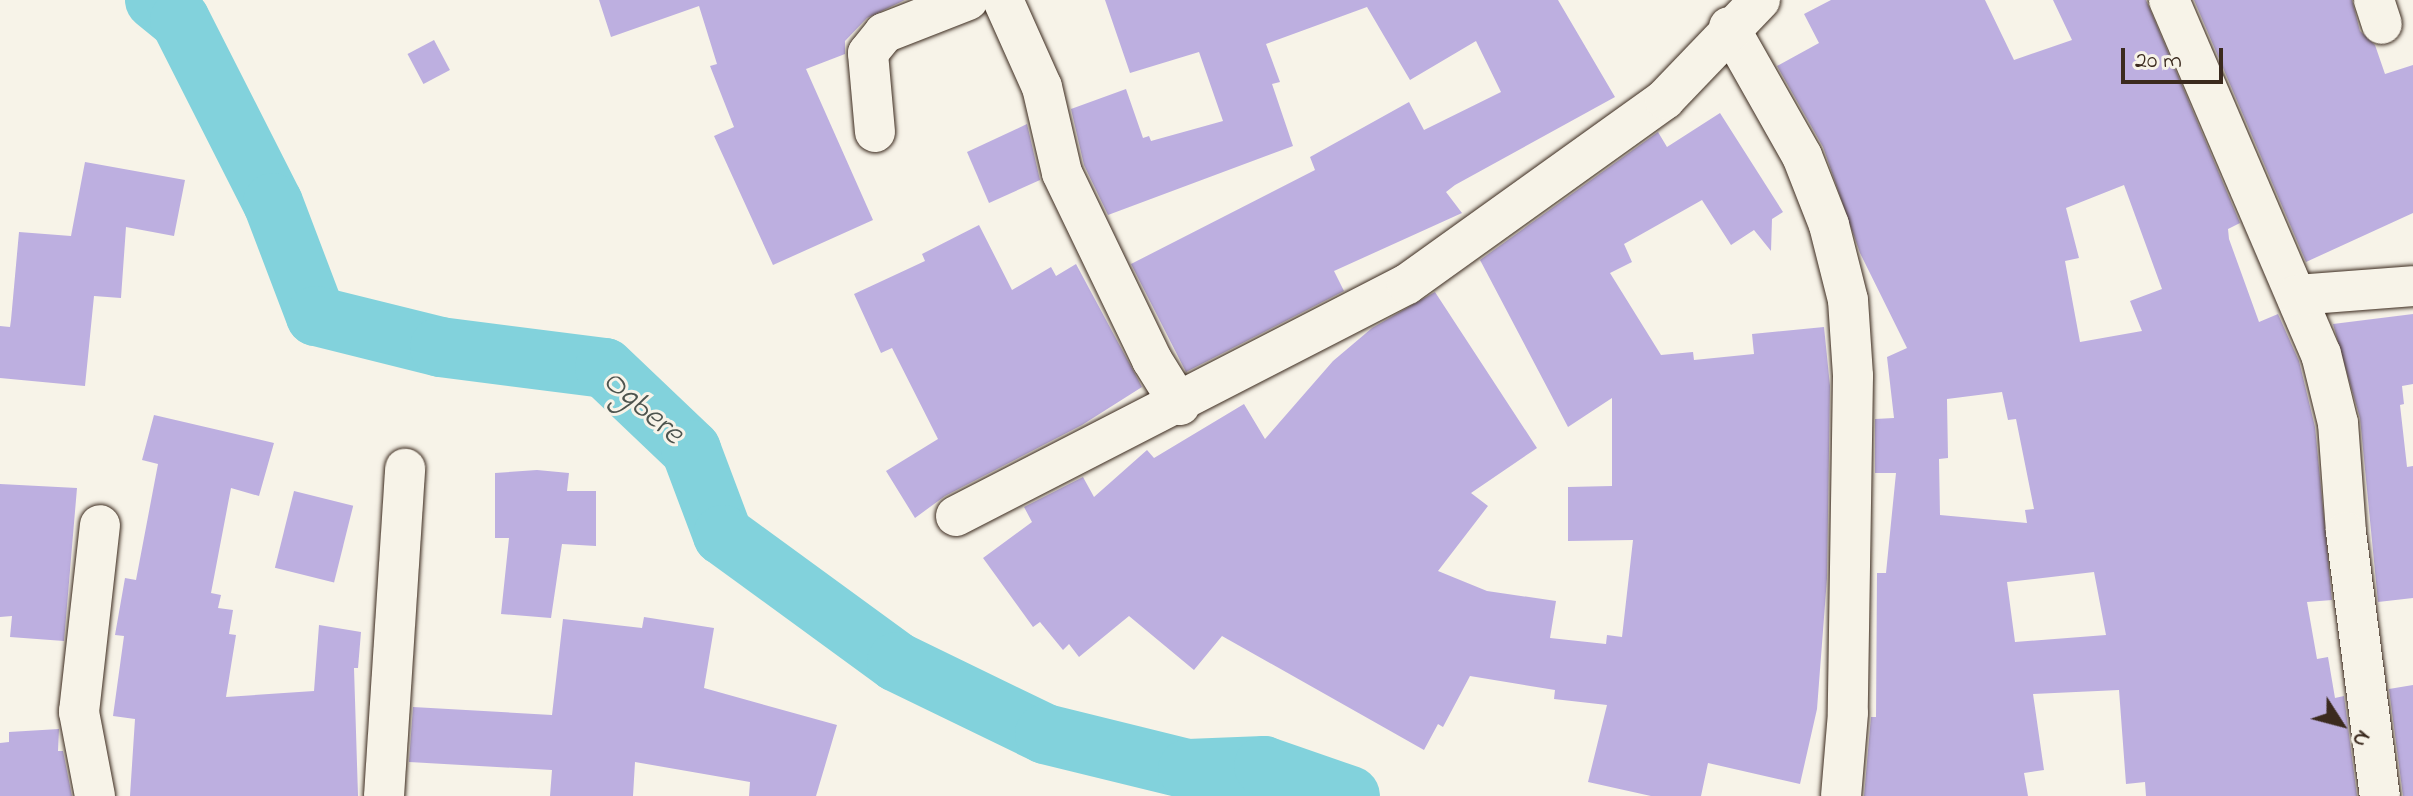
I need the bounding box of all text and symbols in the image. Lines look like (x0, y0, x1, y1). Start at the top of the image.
scale bar (2125, 32, 2227, 82)
text: 20 m (2135, 44, 2182, 79)
water label: Ogbere (593, 361, 691, 455)
north arrow (2301, 684, 2381, 764)
text: N (2343, 723, 2378, 754)

